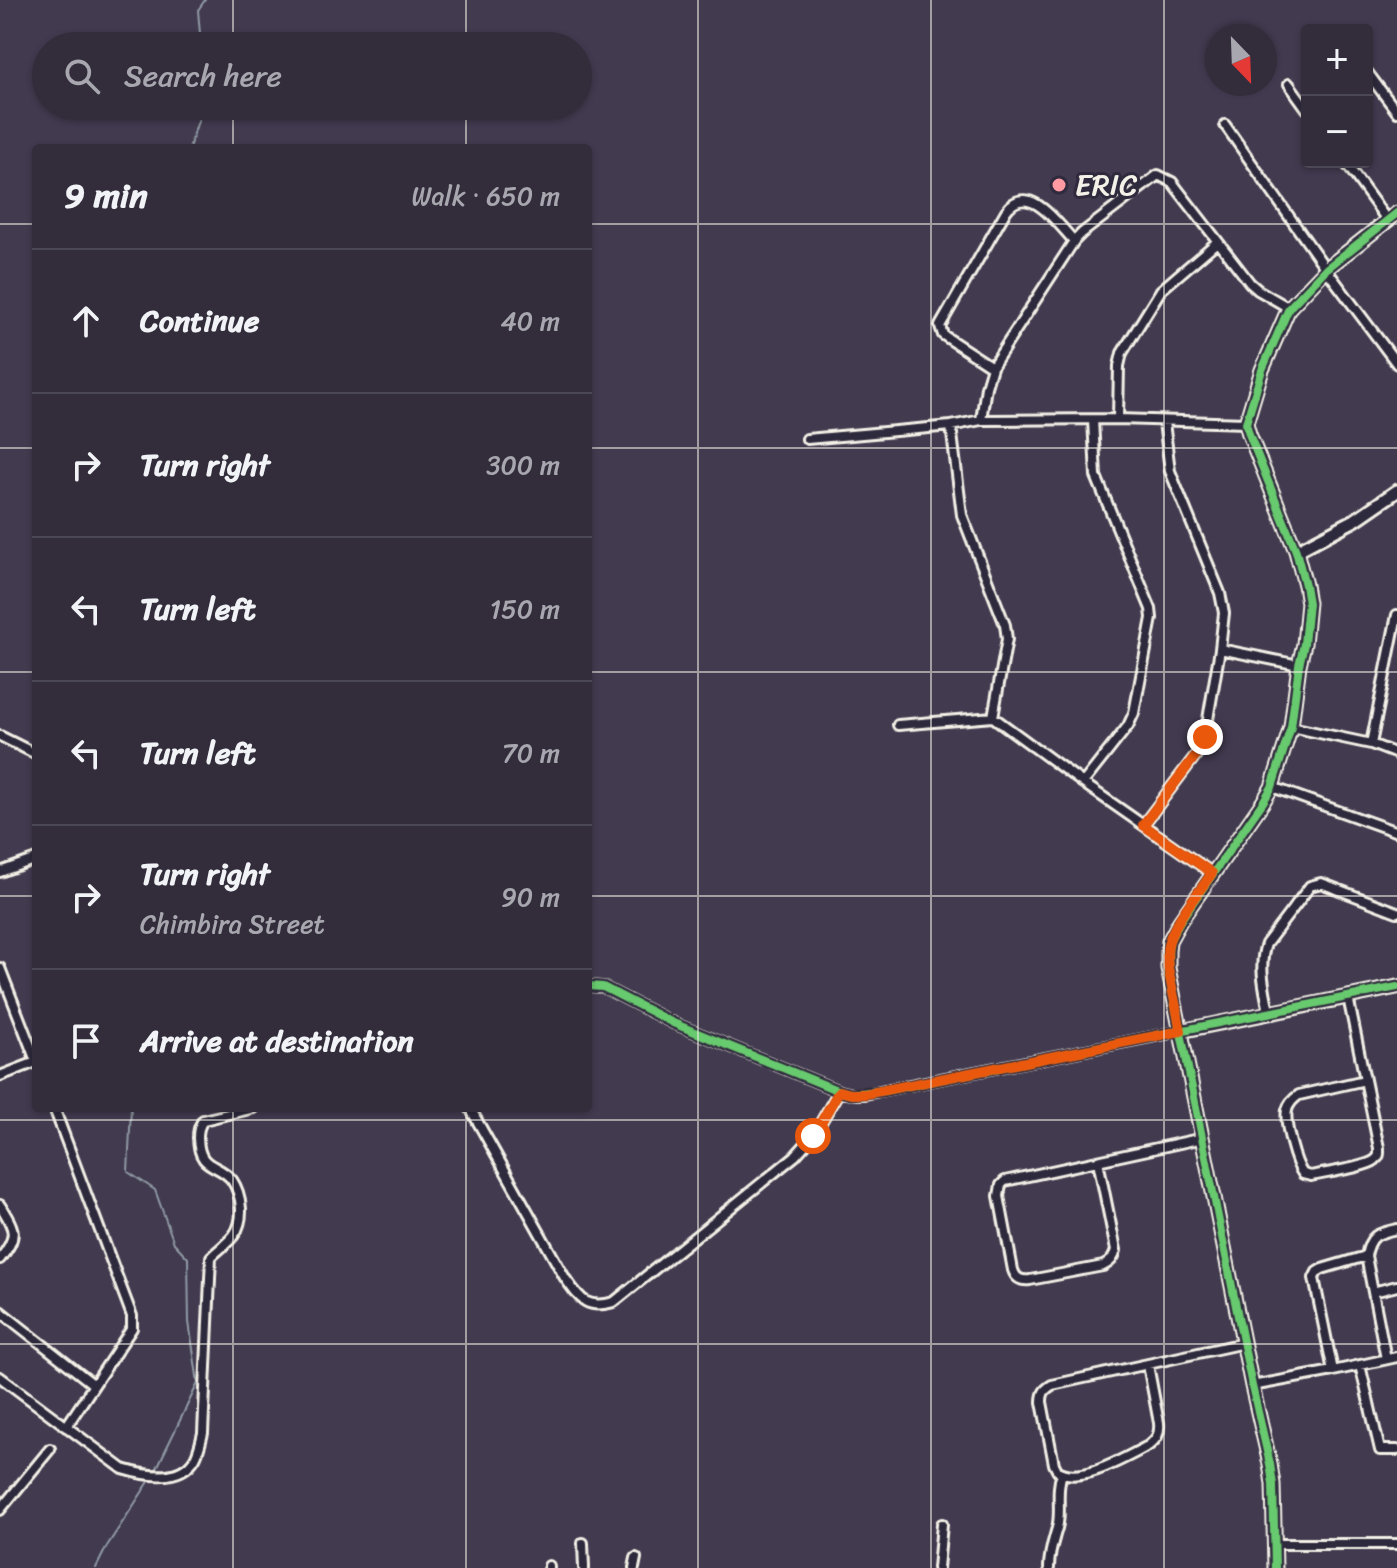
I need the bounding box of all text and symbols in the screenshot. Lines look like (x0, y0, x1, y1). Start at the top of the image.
north arrow (1205, 24, 1277, 96)
map controls (1301, 24, 1373, 168)
button: + (1301, 24, 1373, 96)
search box (32, 32, 592, 120)
text: Search here (124, 49, 282, 103)
icon: search (60, 54, 104, 98)
button: − (1301, 96, 1373, 168)
place label: ERIC (1075, 158, 1138, 212)
text: 9 min (64, 166, 148, 226)
text: Walk · 650 m (411, 173, 560, 219)
marker: ERIC (1050, 176, 1068, 194)
text: Continue (140, 294, 259, 348)
text: 40 m (501, 298, 560, 344)
icon: ahead (64, 299, 108, 343)
text: Turn right (140, 438, 270, 492)
text: 300 m (486, 442, 560, 488)
icon: right (64, 443, 108, 487)
text: Turn left (140, 582, 256, 636)
text: 150 m (490, 586, 560, 632)
icon: left (64, 587, 108, 631)
route end (1187, 719, 1223, 755)
text: Turn left (140, 726, 256, 780)
text: 70 m (502, 730, 560, 776)
icon: left (64, 731, 108, 775)
text: Turn right (140, 847, 270, 901)
text: 90 m (501, 874, 560, 920)
icon: right (64, 875, 108, 919)
text: Chimbira Street (140, 901, 325, 947)
text: Arrive at destination (140, 1014, 414, 1068)
icon: arrive (64, 1019, 108, 1063)
route start (795, 1118, 831, 1154)

